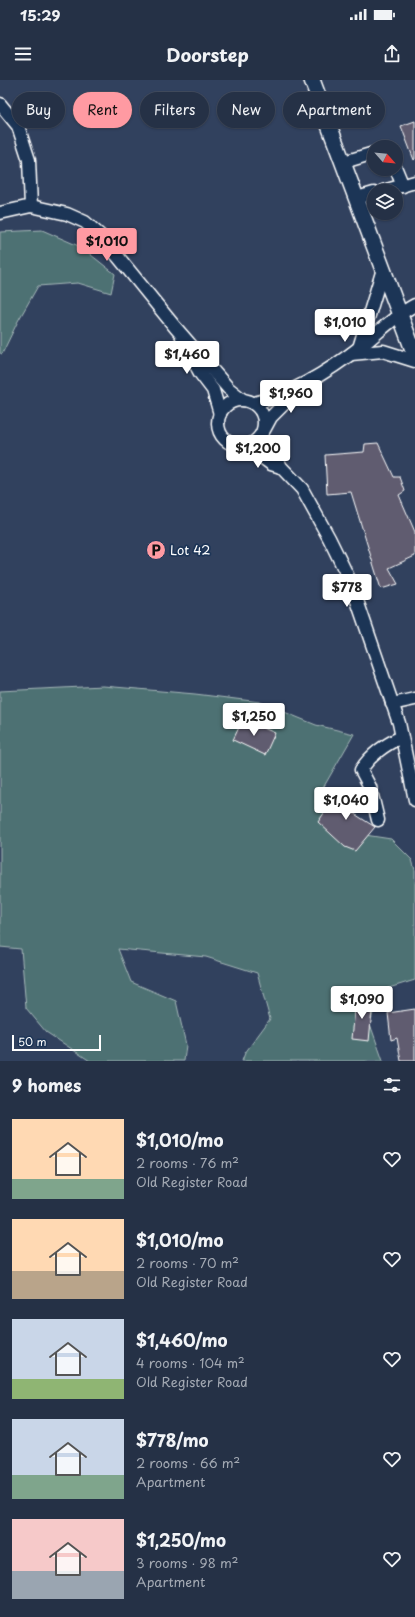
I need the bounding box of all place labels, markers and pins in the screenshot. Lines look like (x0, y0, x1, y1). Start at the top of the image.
pin: $1,010 (74, 228, 140, 262)
pin: $1,010 (312, 309, 378, 343)
pin: $1,460 (154, 341, 220, 375)
pin: $1,960 (258, 380, 324, 414)
pin: $1,200 (225, 435, 291, 469)
parking icon: Lot 42 (145, 539, 167, 561)
place label: Lot 42 (170, 540, 211, 559)
pin: $778 (323, 574, 371, 608)
pin: $1,250 (221, 703, 287, 737)
pin: $1,040 (313, 787, 379, 821)
pin: $1,090 (329, 986, 395, 1020)

